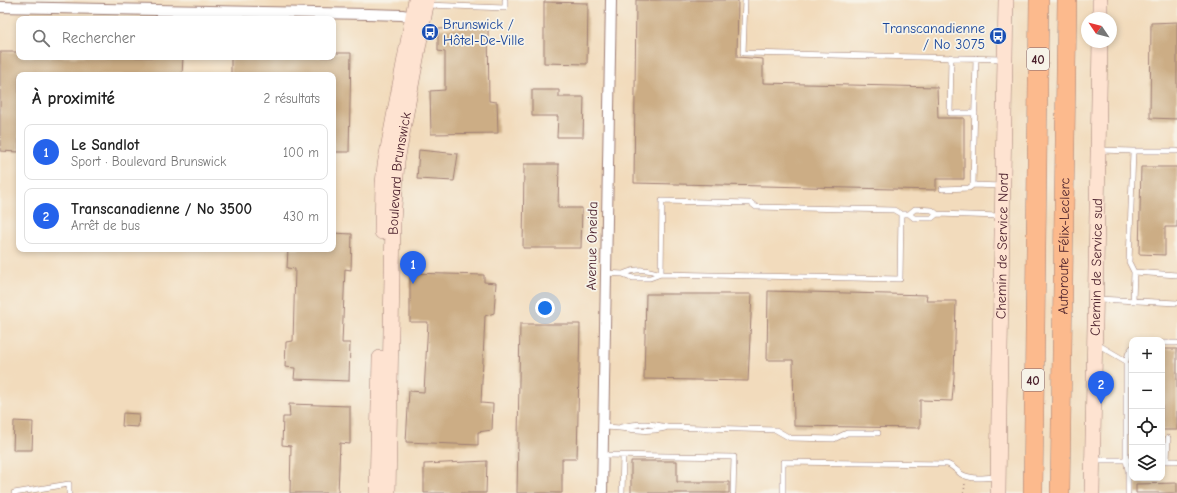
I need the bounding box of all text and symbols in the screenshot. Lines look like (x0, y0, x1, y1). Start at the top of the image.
north arrow (1081, 12, 1117, 48)
search box (16, 16, 336, 60)
place label: Brunswick / Hôtel-De-Ville (443, 16, 524, 49)
place label: Transcanadienne / No 3075 (883, 20, 985, 53)
bus stop icon: Brunswick / Hôtel-De-Ville (420, 22, 440, 42)
bus stop icon: Transcanadienne / No 3075 (988, 26, 1008, 46)
icon: search (30, 27, 52, 49)
text: Rechercher (62, 29, 135, 47)
road number: 40 (1027, 48, 1049, 70)
text: À proximité (32, 89, 115, 108)
text: 2 résultats (264, 91, 320, 106)
street label: Boulevard Brunswick (384, 111, 414, 235)
text: Le Sandlot (71, 136, 139, 154)
text: 1 (43, 145, 49, 160)
text: 100 m (283, 145, 319, 160)
text: Sport · Boulevard Brunswick (71, 154, 226, 169)
street label: Chemin de Service Nord (992, 173, 1012, 319)
street label: Autoroute Félix-Leclerc (1054, 177, 1073, 315)
street label: Chemin de Service sud (1086, 198, 1106, 336)
text: Transcanadienne / No 3500 (71, 200, 252, 218)
street label: Avenue Oneida (583, 201, 601, 291)
text: 2 (43, 209, 49, 224)
text: 430 m (283, 209, 319, 224)
text: Arrêt de bus (71, 218, 140, 233)
pin: 1 (400, 251, 426, 284)
your location (535, 298, 555, 318)
map controls (1129, 337, 1165, 481)
button: + (1129, 337, 1165, 373)
road number: 40 (1022, 369, 1044, 391)
pin: 2 (1088, 371, 1114, 404)
button: − (1129, 373, 1165, 409)
button: locate (1129, 409, 1165, 445)
button: layers (1129, 445, 1165, 481)

